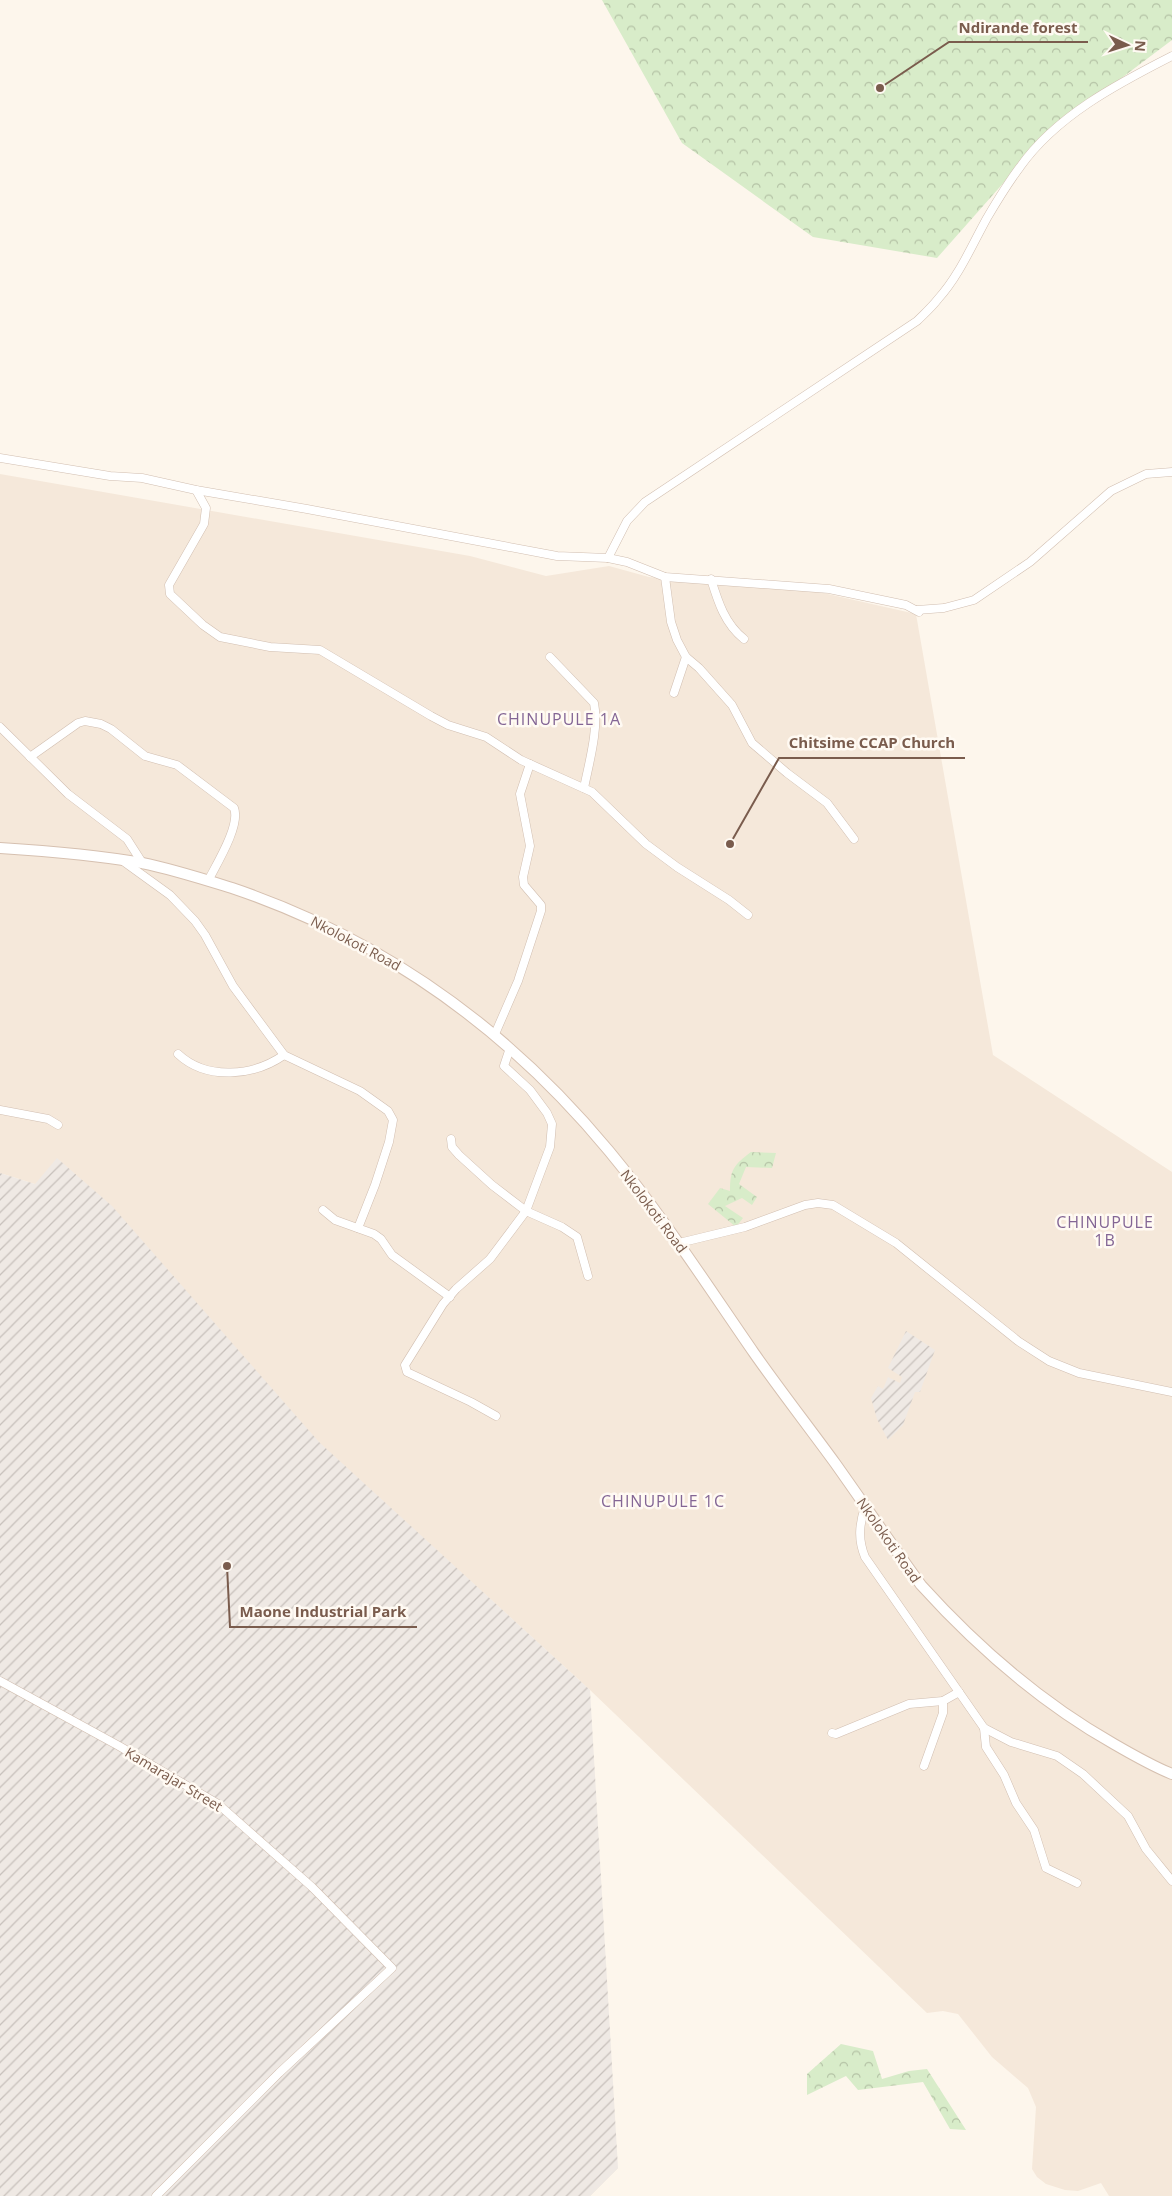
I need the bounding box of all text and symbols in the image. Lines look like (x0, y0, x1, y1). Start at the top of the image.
callout: Ndirande forest (949, 12, 1088, 42)
text: Ndirande forest (959, 17, 1078, 37)
north arrow (1102, 20, 1152, 70)
text: N (1131, 40, 1150, 52)
district label: CHINUPULE 1A (497, 708, 621, 730)
callout: Chitsime CCAP Church (779, 728, 965, 758)
text: Chitsime CCAP Church (789, 732, 955, 752)
street label: Nkolokoti Road (308, 911, 404, 975)
street label: Nkolokoti Road (616, 1166, 692, 1256)
district label: CHINUPULE 1B (1056, 1211, 1154, 1251)
district label: CHINUPULE 1C (601, 1490, 725, 1512)
street label: Nkolokoti Road (853, 1494, 925, 1586)
callout: Maone Industrial Park (230, 1597, 417, 1627)
text: Maone Industrial Park (240, 1601, 407, 1621)
street label: Kamarajar Street (122, 1742, 226, 1816)

